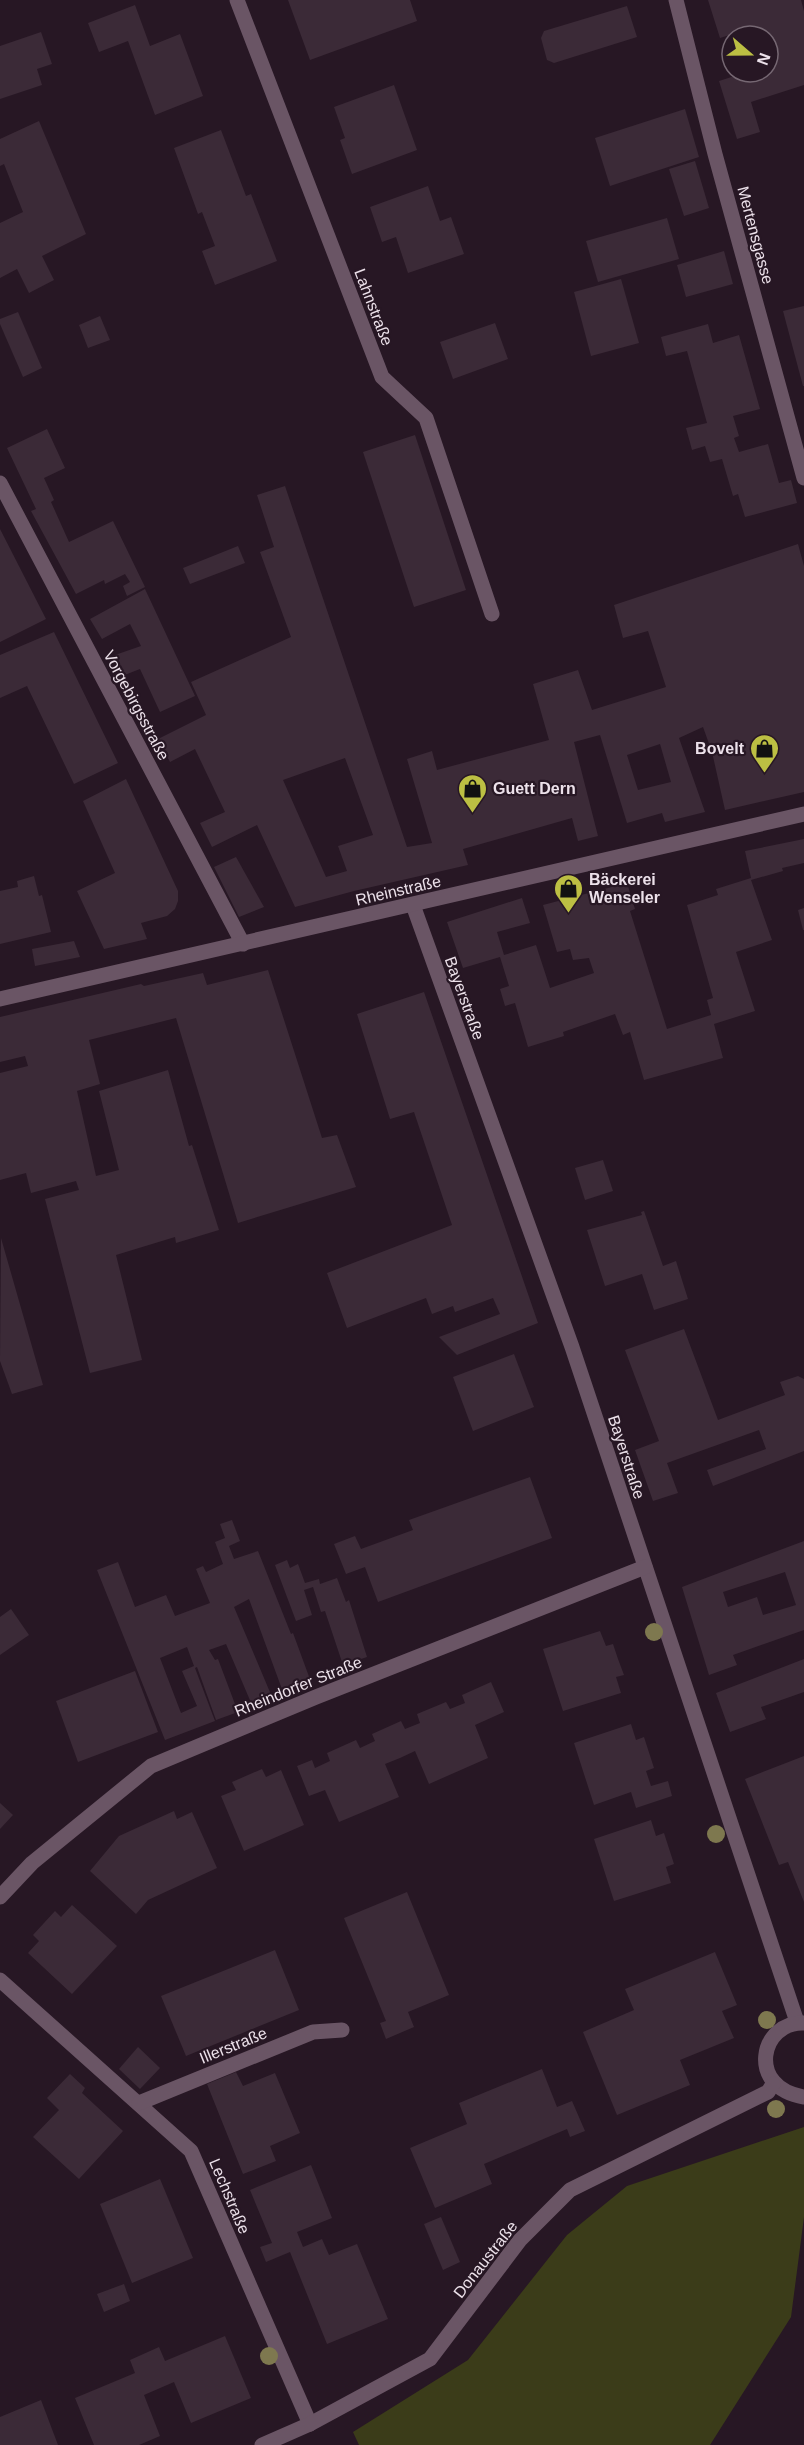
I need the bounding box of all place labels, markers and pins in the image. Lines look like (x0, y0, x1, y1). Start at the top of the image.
shop icon: Bovelt (749, 732, 781, 774)
place label: Bovelt (695, 740, 745, 757)
shop icon: Guett Dern (456, 772, 488, 814)
place label: Guett Dern (493, 780, 576, 797)
place label: Bäckerei Wenseler (589, 871, 660, 906)
shop icon: Bäckerei Wenseler (552, 872, 584, 914)

